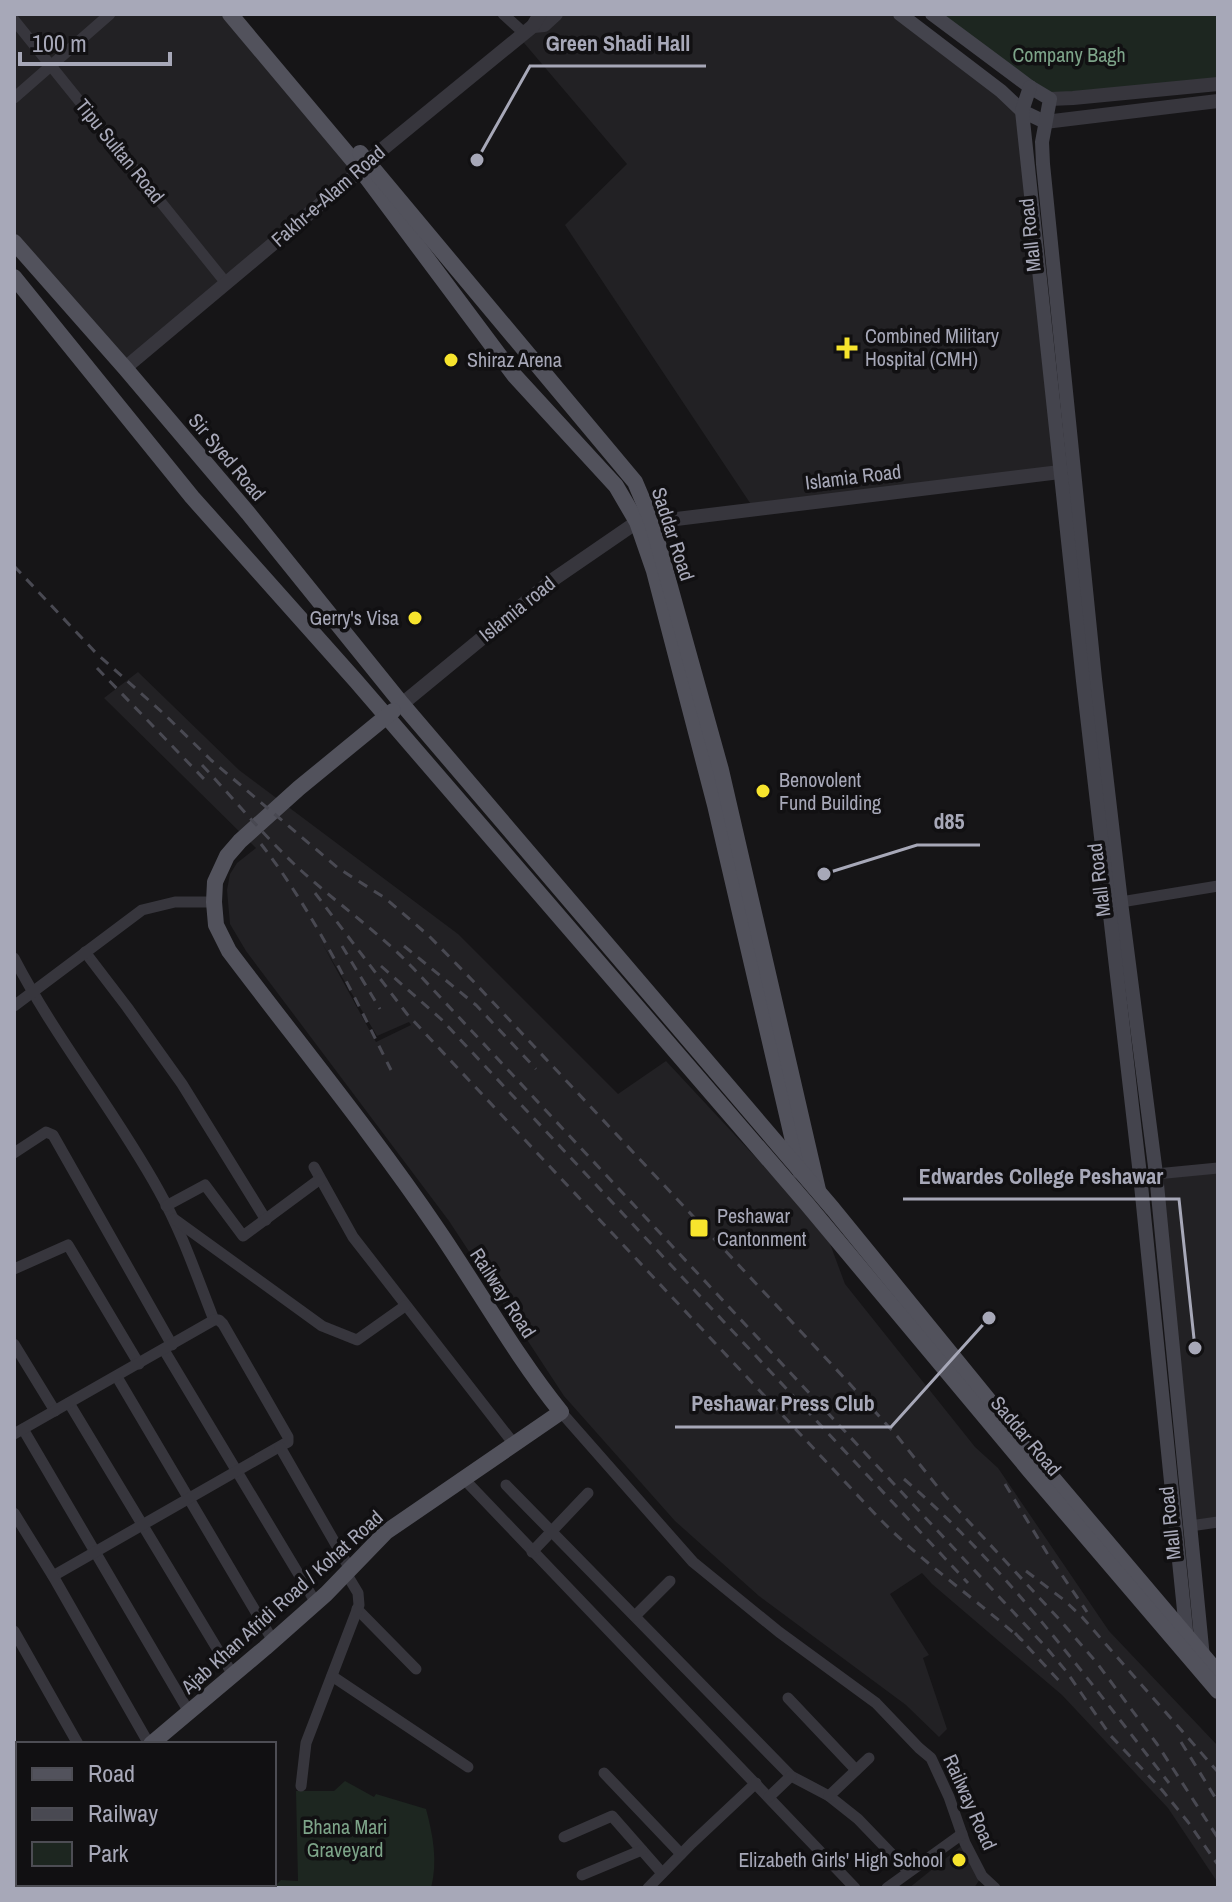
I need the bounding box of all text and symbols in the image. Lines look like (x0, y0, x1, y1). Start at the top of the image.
scale bar (20, 16, 170, 66)
callout: Green Shadi Hall (530, 20, 706, 66)
text: 100 m (32, 27, 87, 59)
text: Green Shadi Hall (546, 28, 690, 58)
park label: Company Bagh (1012, 41, 1126, 68)
street label: Tipu Sultan Road (70, 93, 171, 209)
street label: Fakhr-e-Alam Road (265, 139, 390, 252)
street label: Mall Road (1012, 197, 1047, 273)
place label: Combined Military Hospital (CMH) (865, 322, 1000, 372)
marker: Combined Military Hospital (CMH) (836, 337, 858, 359)
place label: Shiraz Arena (467, 346, 562, 373)
marker: Shiraz Arena (442, 351, 460, 369)
street label: Sir Syed Road (183, 407, 272, 506)
street label: Islamia Road (803, 457, 903, 496)
street label: Saddar Road (646, 484, 701, 584)
street label: Islamia road (473, 570, 560, 648)
place label: Gerry's Visa (310, 604, 399, 631)
marker: Gerry's Visa (406, 609, 424, 627)
place label: Benovolent Fund Building (779, 766, 881, 816)
marker: Benovolent Fund Building (754, 782, 772, 800)
callout: d85 (917, 799, 980, 845)
text: d85 (933, 806, 965, 836)
street label: Mall Road (1081, 842, 1116, 918)
callout: Edwardes College Peshawar (903, 1153, 1179, 1199)
text: Edwardes College Peshawar (919, 1161, 1163, 1191)
place label: Peshawar Cantonment (717, 1202, 807, 1252)
marker: Peshawar Cantonment (688, 1217, 710, 1239)
street label: Railway Road (464, 1243, 543, 1343)
callout: Peshawar Press Club (675, 1381, 891, 1427)
text: Peshawar Press Club (691, 1388, 875, 1418)
street label: Saddar Road (985, 1390, 1068, 1481)
street label: Mall Road (1152, 1485, 1187, 1561)
street label: Ajab Khan Afridi Road / Kohat Road (174, 1504, 388, 1700)
legend (16, 1742, 276, 1886)
street label: Railway Road (937, 1750, 1004, 1854)
text: Road (88, 1757, 135, 1789)
text: Railway (88, 1797, 158, 1829)
park label: Bhana Mari Graveyard (303, 1813, 387, 1863)
text: Park (88, 1837, 129, 1869)
place label: Elizabeth Girls' High School (738, 1846, 943, 1873)
marker: Elizabeth Girls' High School (950, 1851, 968, 1869)

